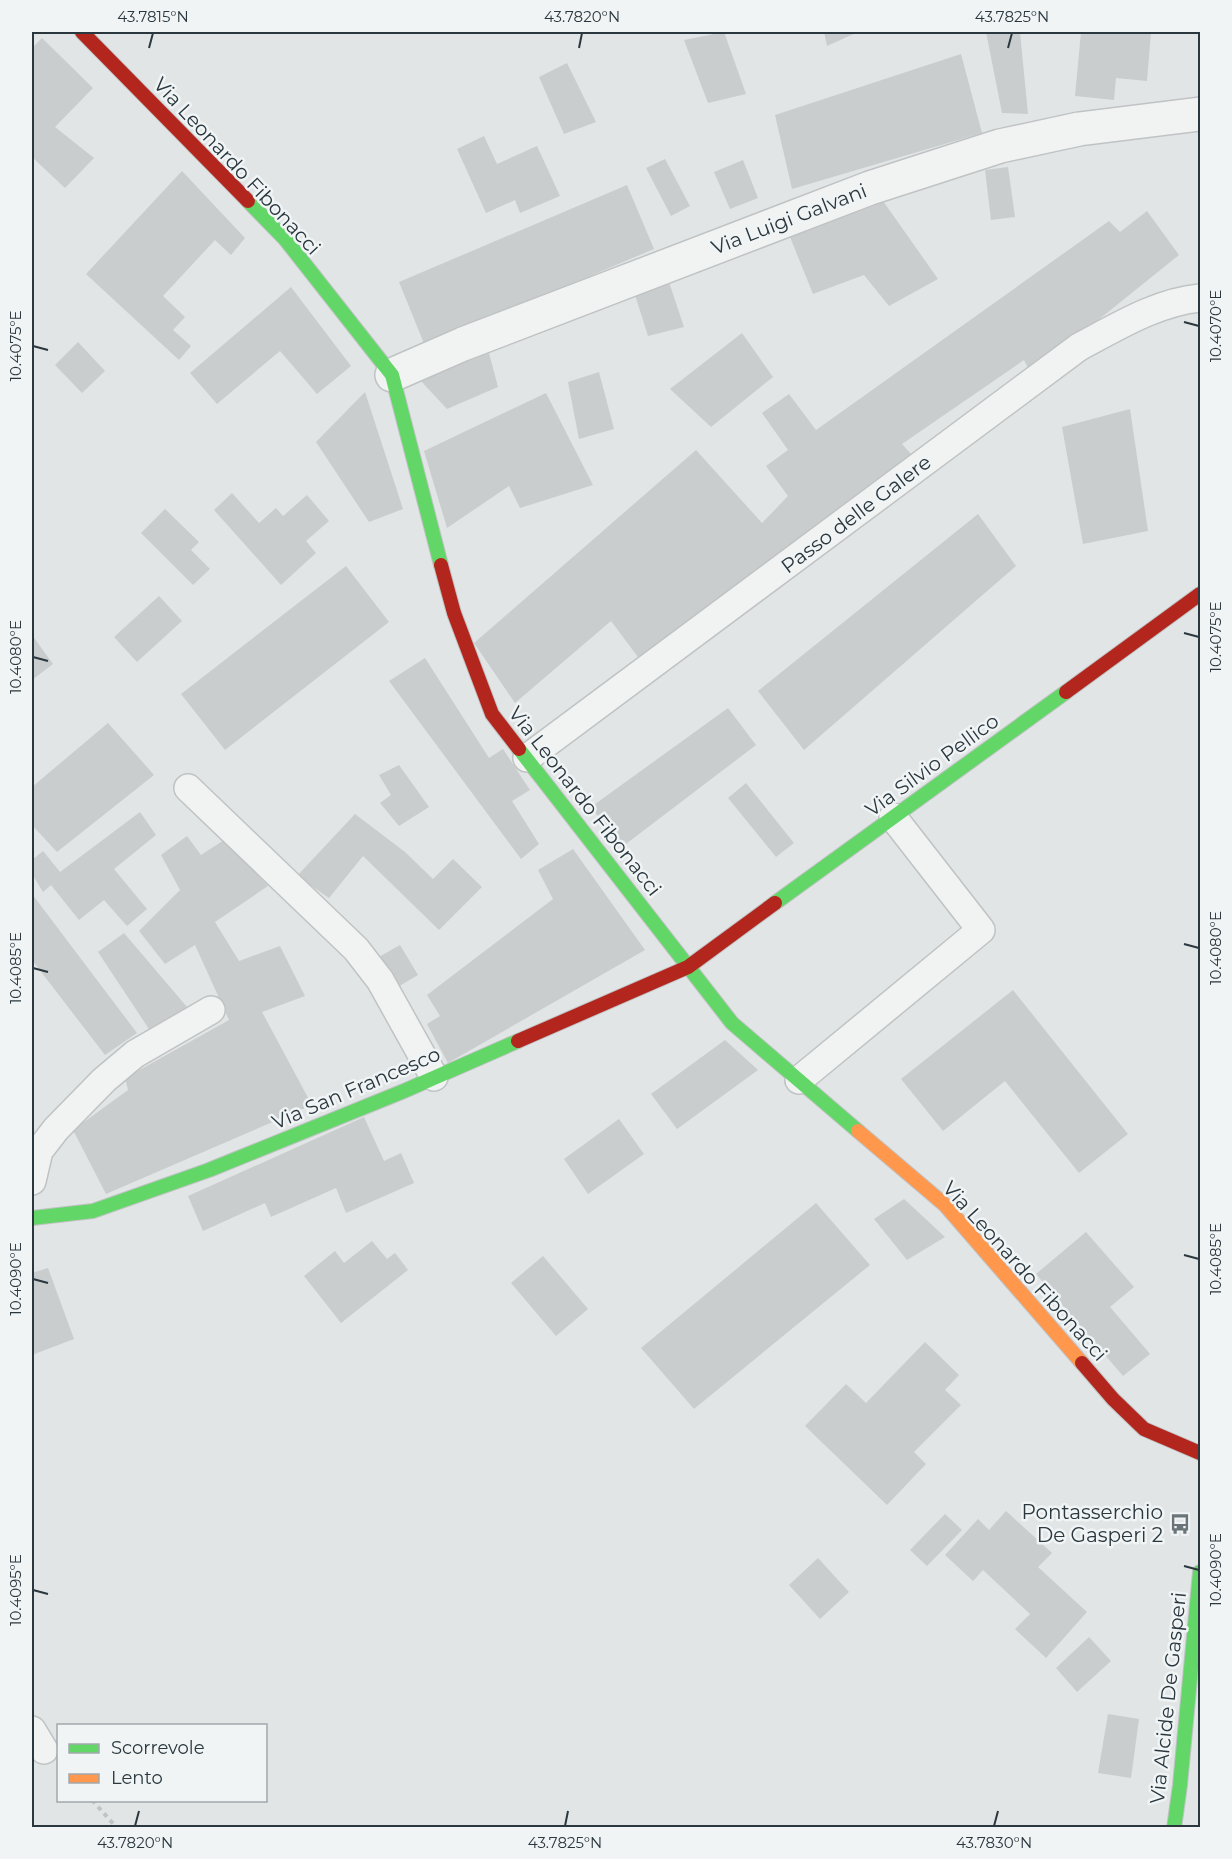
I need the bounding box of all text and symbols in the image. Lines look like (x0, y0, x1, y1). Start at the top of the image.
text: 43.7815°N (117, 7, 189, 26)
text: 43.7820°N (544, 7, 620, 26)
text: 43.7825°N (975, 7, 1049, 26)
street label: Via Leonardo Fibonacci (149, 72, 325, 260)
street label: Via Luigi Galvani (708, 178, 870, 260)
text: 10.4070°E (1206, 290, 1225, 362)
text: 10.4075°E (6, 310, 25, 382)
street label: Passo delle Galere (776, 450, 936, 578)
text: 10.4075°E (1206, 601, 1225, 673)
text: 10.4080°E (6, 620, 25, 694)
street label: Via Leonardo Fibonacci (504, 702, 666, 900)
street label: Via Silvio Pellico (861, 709, 1003, 821)
text: 10.4080°E (1206, 911, 1225, 985)
text: 10.4085°E (6, 932, 25, 1004)
street label: Via San Francesco (268, 1042, 444, 1134)
street label: Via Leonardo Fibonacci (938, 1176, 1112, 1366)
text: 10.4085°E (1206, 1223, 1225, 1295)
text: 10.4090°E (6, 1242, 25, 1316)
place label: Pontasserchio De Gasperi 2 (1021, 1500, 1163, 1547)
bus stop icon: Pontasserchio De Gasperi 2 (1168, 1512, 1192, 1536)
text: 10.4090°E (1206, 1533, 1225, 1607)
text: 10.4095°E (6, 1554, 25, 1626)
street label: Via Alcide De Gasperi (1145, 1591, 1191, 1805)
legend (57, 1724, 267, 1802)
text: Scorrevole (111, 1737, 205, 1759)
text: Lento (111, 1767, 163, 1789)
text: 43.7820°N (97, 1833, 173, 1852)
text: 43.7825°N (528, 1833, 602, 1852)
text: 43.7830°N (956, 1833, 1032, 1852)

